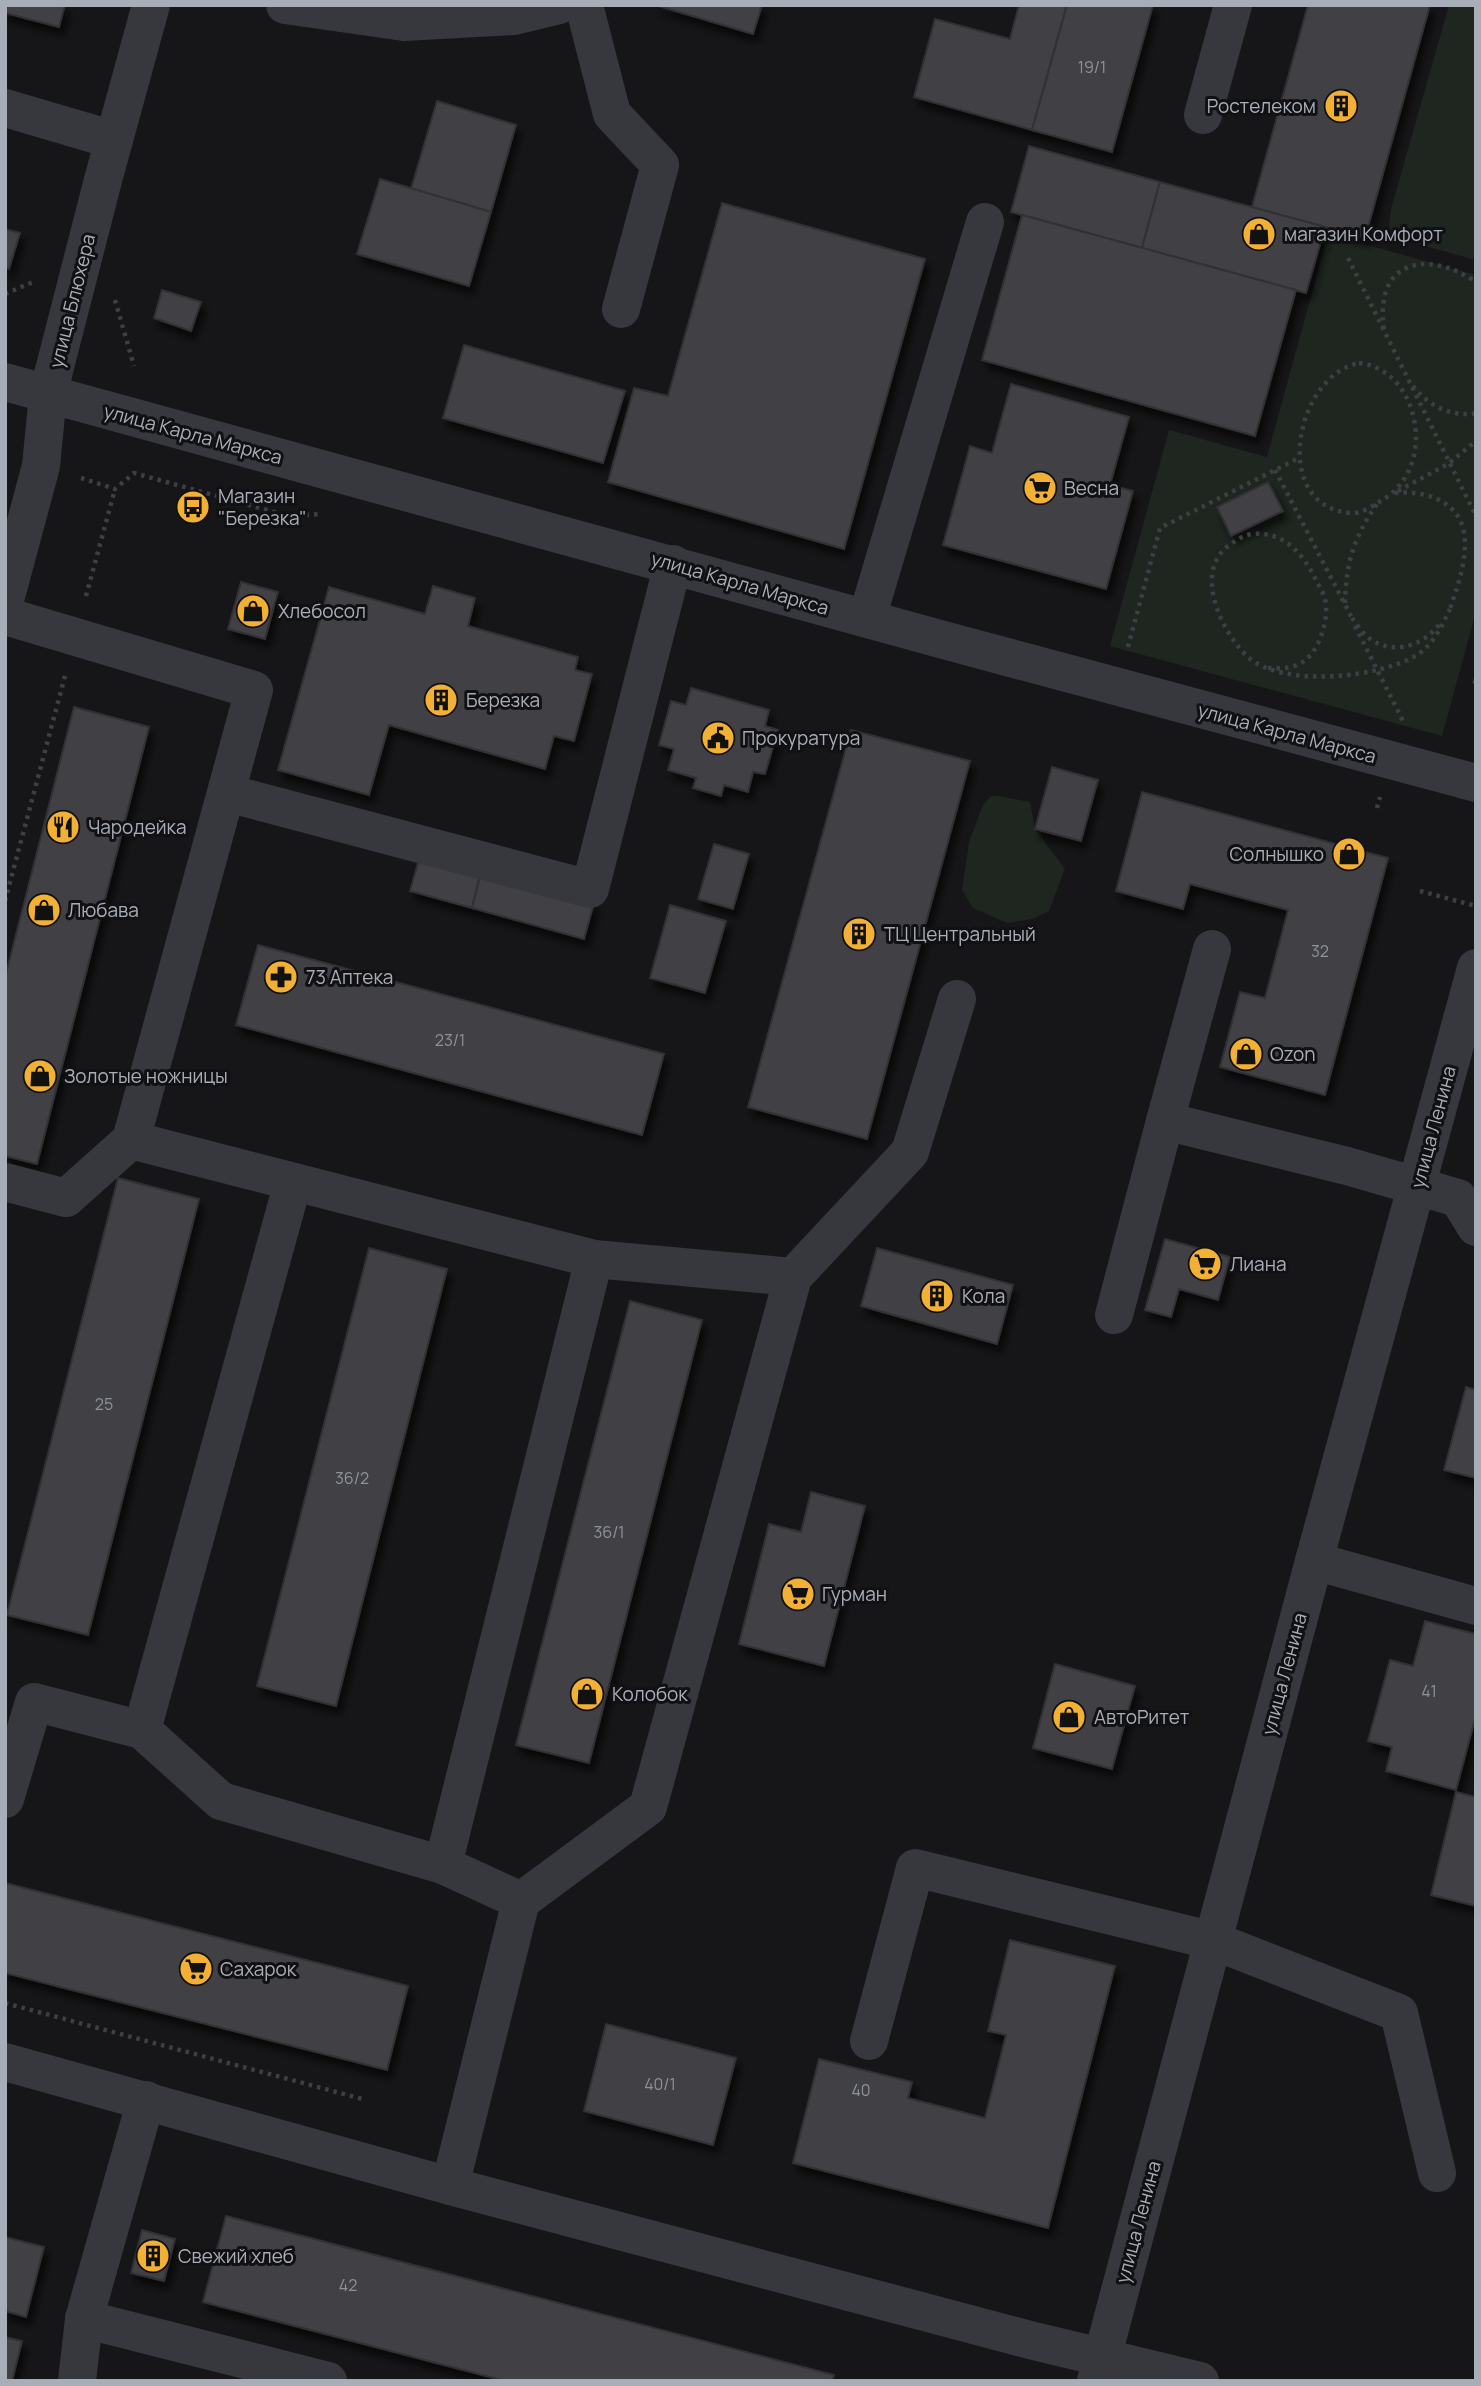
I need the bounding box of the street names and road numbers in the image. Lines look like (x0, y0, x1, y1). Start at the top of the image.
street label: улица Блюхера (43, 231, 101, 371)
street label: улица Карла Маркса (101, 398, 285, 470)
street label: улица Карла Маркса (648, 545, 832, 621)
street label: улица Карла Маркса (1195, 697, 1379, 769)
street label: улица Ленина (1404, 1063, 1462, 1191)
street label: улица Ленина (1255, 1610, 1313, 1738)
street label: улица Ленина (1109, 2158, 1167, 2286)

